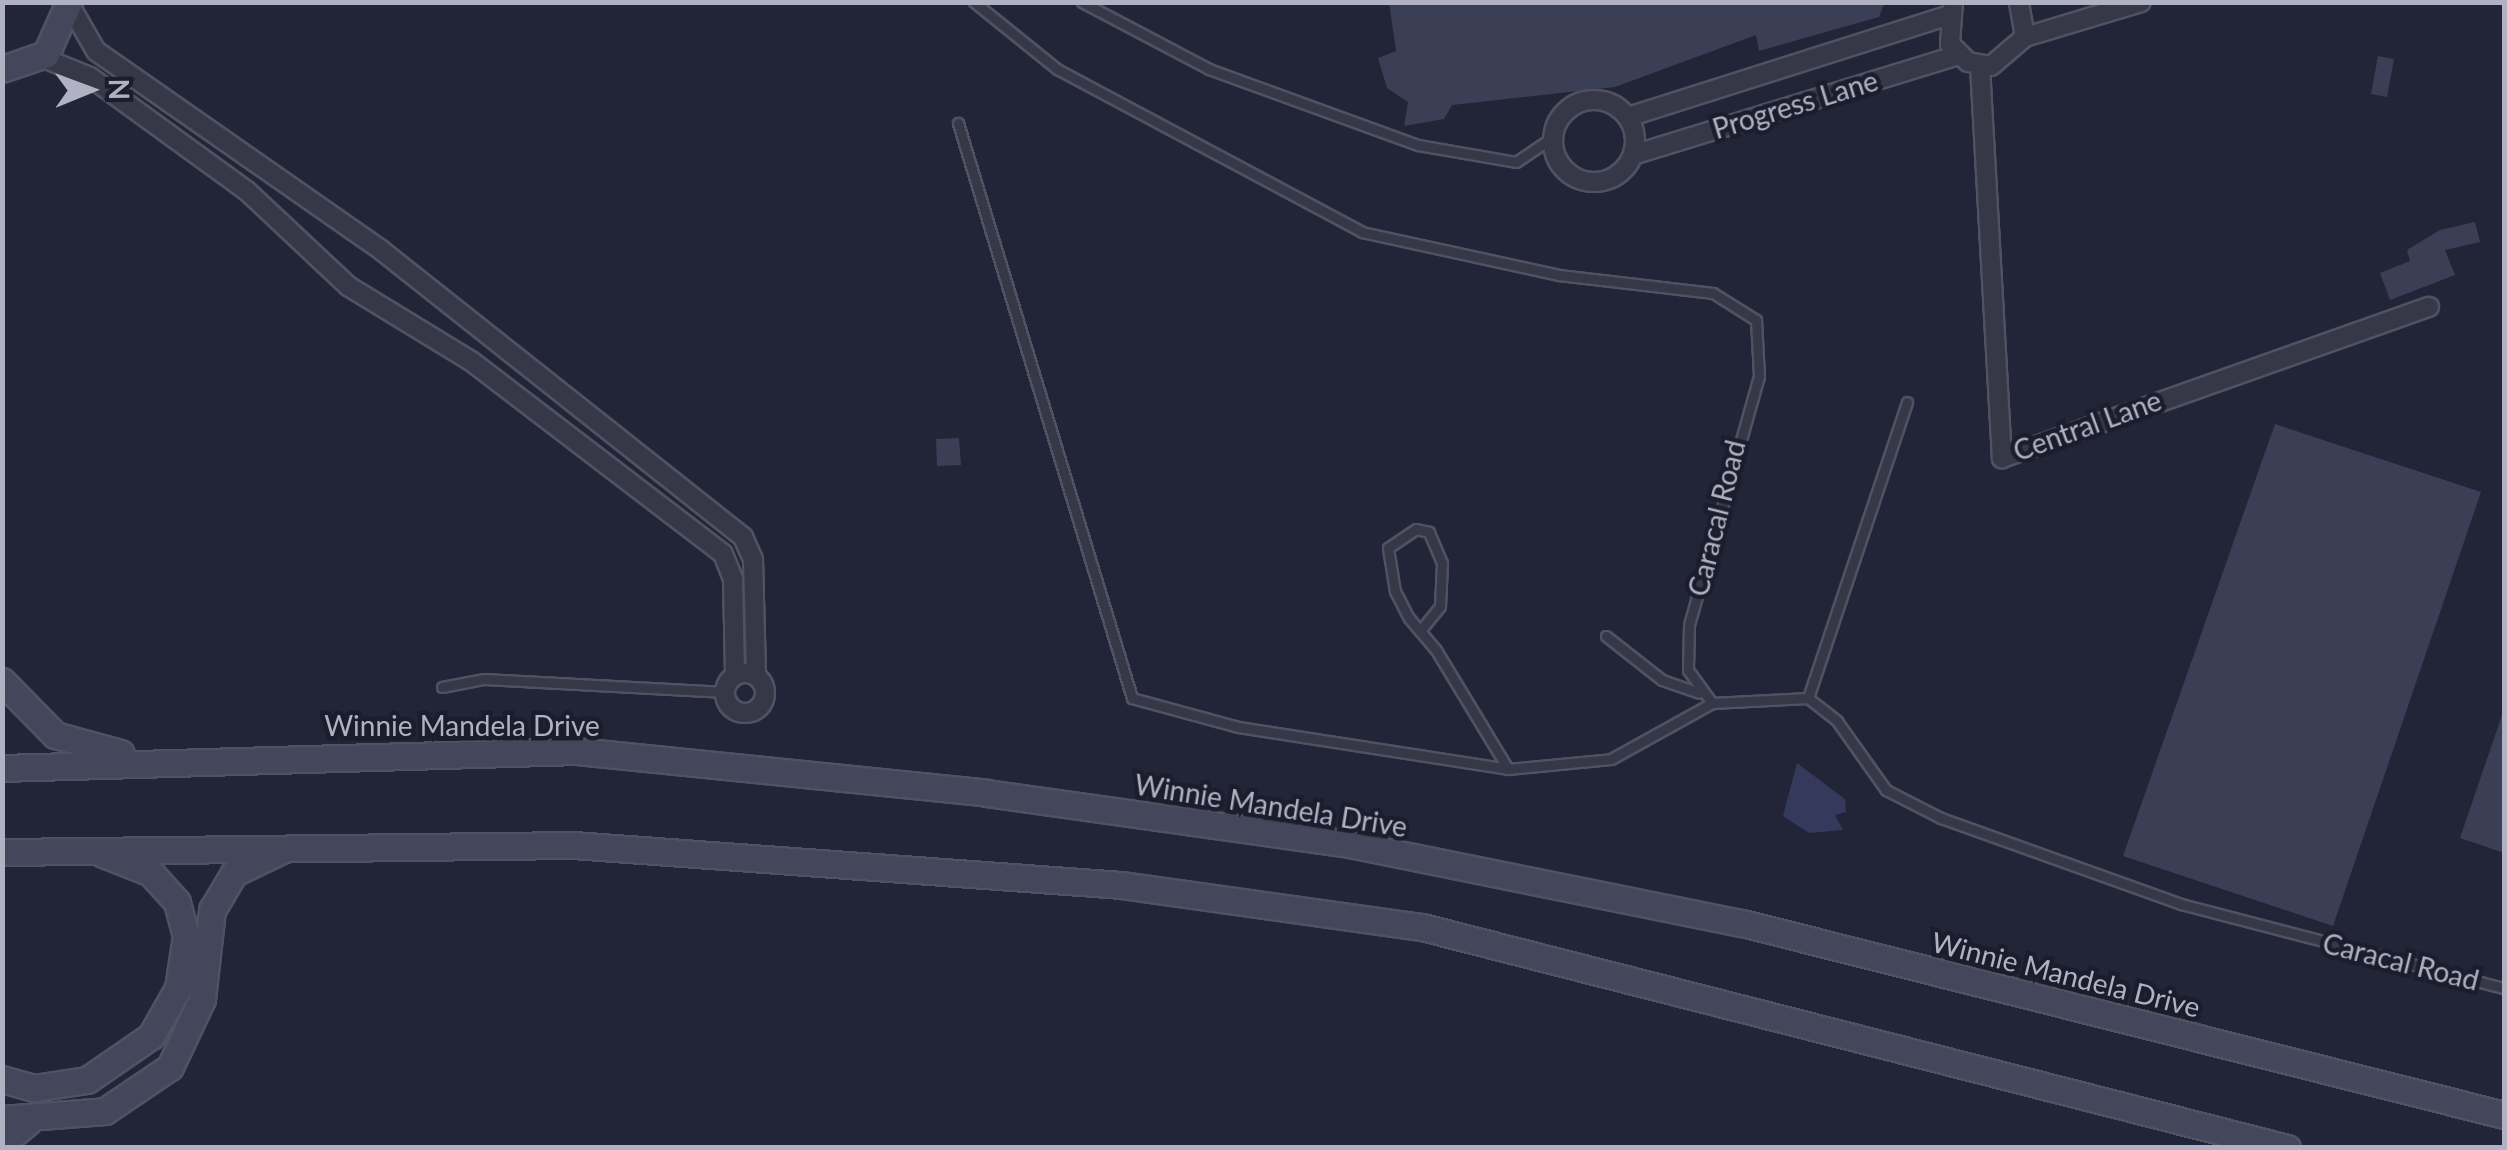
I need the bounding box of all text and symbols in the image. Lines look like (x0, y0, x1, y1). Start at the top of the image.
north arrow (40, 40, 140, 140)
street label: Progress Lane (1708, 63, 1882, 145)
text: N (103, 78, 137, 101)
street label: Central Lane (2008, 383, 2166, 467)
street label: Caracal Road (1680, 436, 1752, 600)
street label: Winnie Mandela Drive (324, 708, 600, 742)
street label: Winnie Mandela Drive (1132, 767, 1410, 843)
street label: Winnie Mandela Drive (1928, 924, 2204, 1024)
street label: Caracal Road (2319, 925, 2483, 997)

